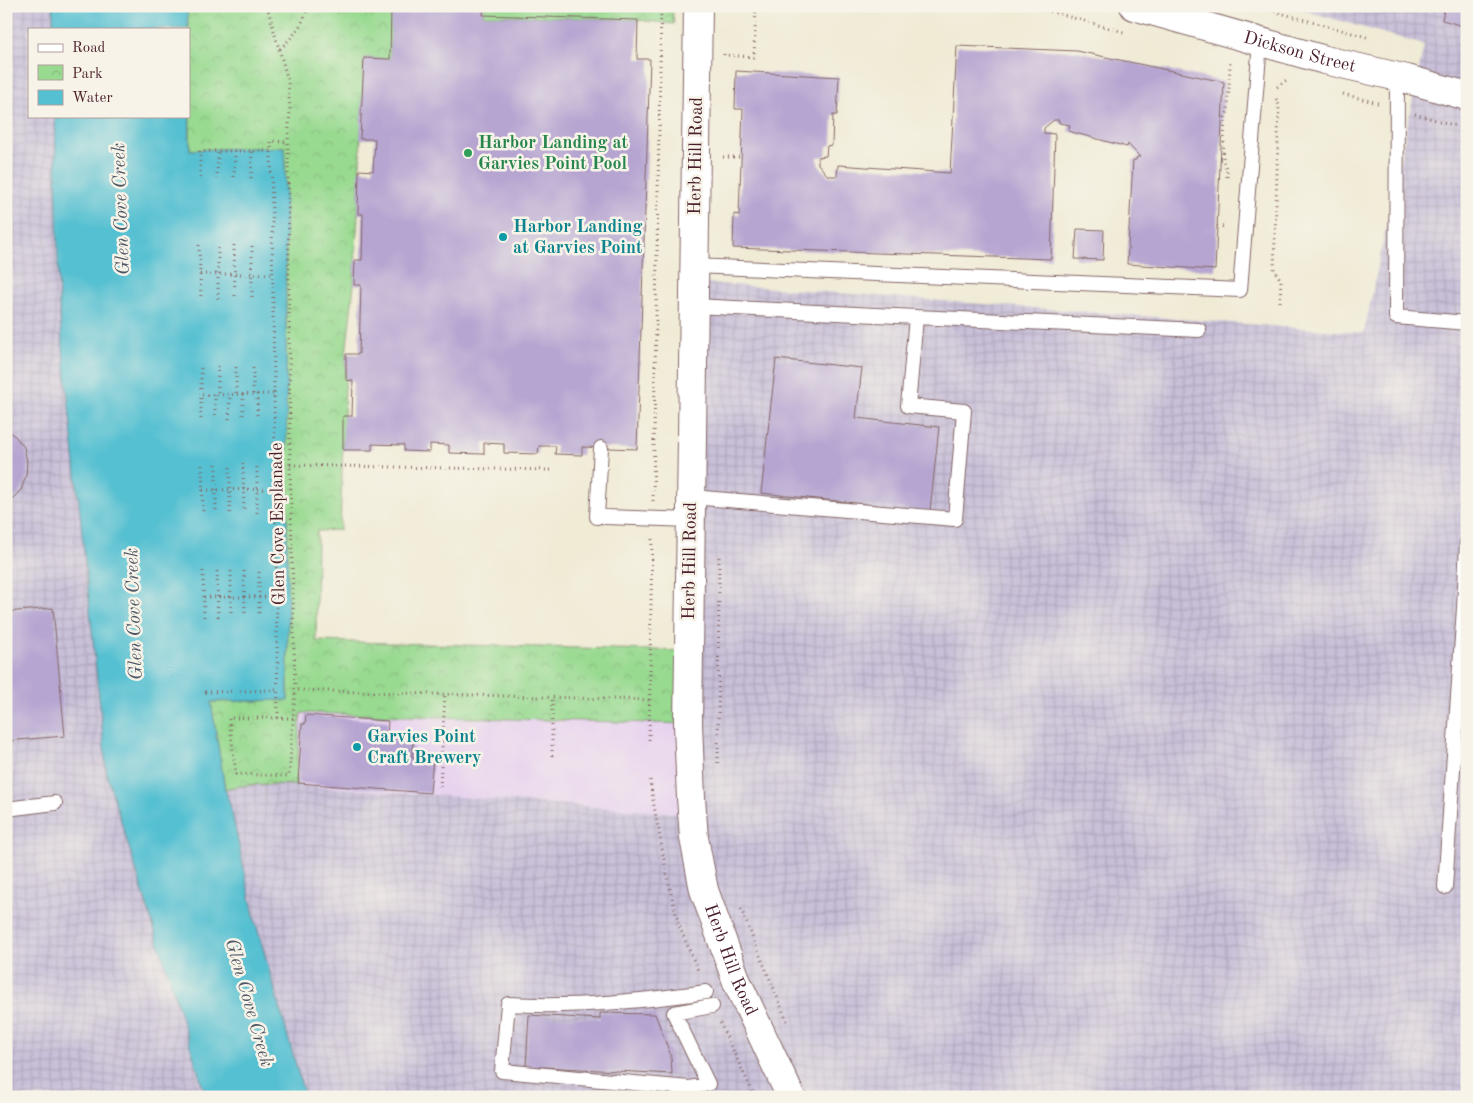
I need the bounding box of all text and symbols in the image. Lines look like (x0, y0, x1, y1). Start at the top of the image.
legend (28, 28, 190, 118)
street label: Dickson Street (1242, 28, 1357, 76)
text: Road (72, 41, 106, 56)
text: Park (72, 67, 103, 82)
text: Water (72, 91, 113, 106)
street label: Herb Hill Road (686, 97, 706, 215)
place label: Harbor Landing at Garvies Point Pool (478, 134, 629, 173)
water label: Glen Cove Creek (110, 142, 134, 276)
marker: Harbor Landing at Garvies Point Pool (462, 147, 474, 159)
place label: Harbor Landing at Garvies Point (513, 218, 643, 257)
marker: Harbor Landing at Garvies Point (497, 231, 509, 243)
street label: Glen Cove Esplanade (268, 443, 288, 605)
street label: Herb Hill Road (680, 502, 700, 620)
water label: Glen Cove Creek (123, 547, 147, 681)
place label: Garvies Point Craft Brewery (367, 728, 482, 767)
marker: Garvies Point Craft Brewery (351, 741, 363, 753)
street label: Herb Hill Road (701, 902, 761, 1019)
water label: Glen Cove Creek (221, 937, 275, 1069)

